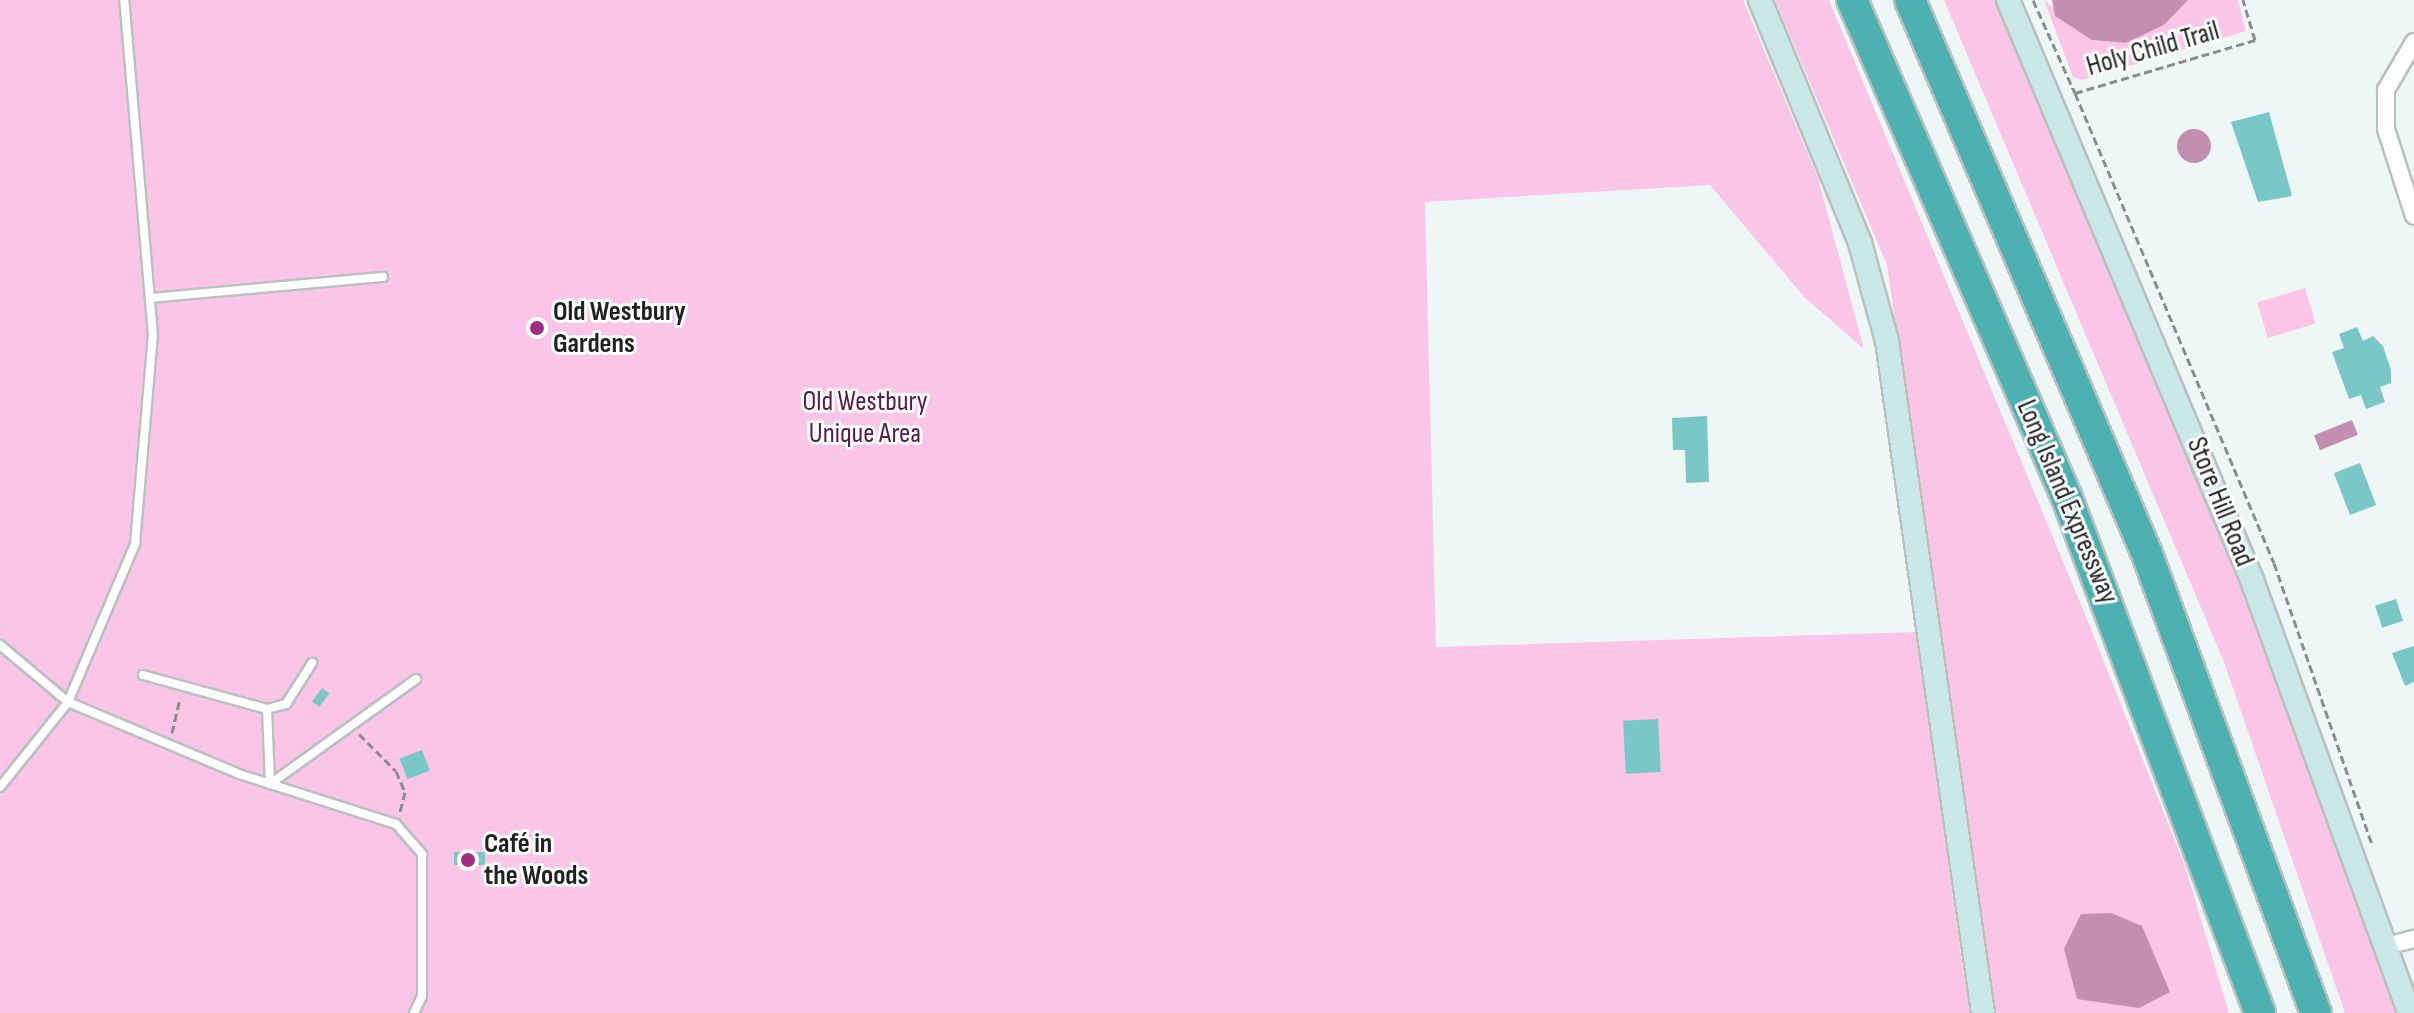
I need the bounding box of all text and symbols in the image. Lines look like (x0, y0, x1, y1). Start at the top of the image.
street label: Holy Child Trail (2083, 14, 2223, 84)
place label: Old Westbury Gardens (553, 295, 686, 361)
marker: Old Westbury Gardens (528, 319, 546, 337)
park label: Old Westbury Unique Area (802, 385, 928, 451)
street label: Long Island Expressway (2009, 395, 2125, 609)
street label: Store Hill Road (2179, 433, 2261, 571)
place label: Café in the Woods (484, 827, 588, 893)
marker: Café in the Woods (459, 851, 477, 869)

